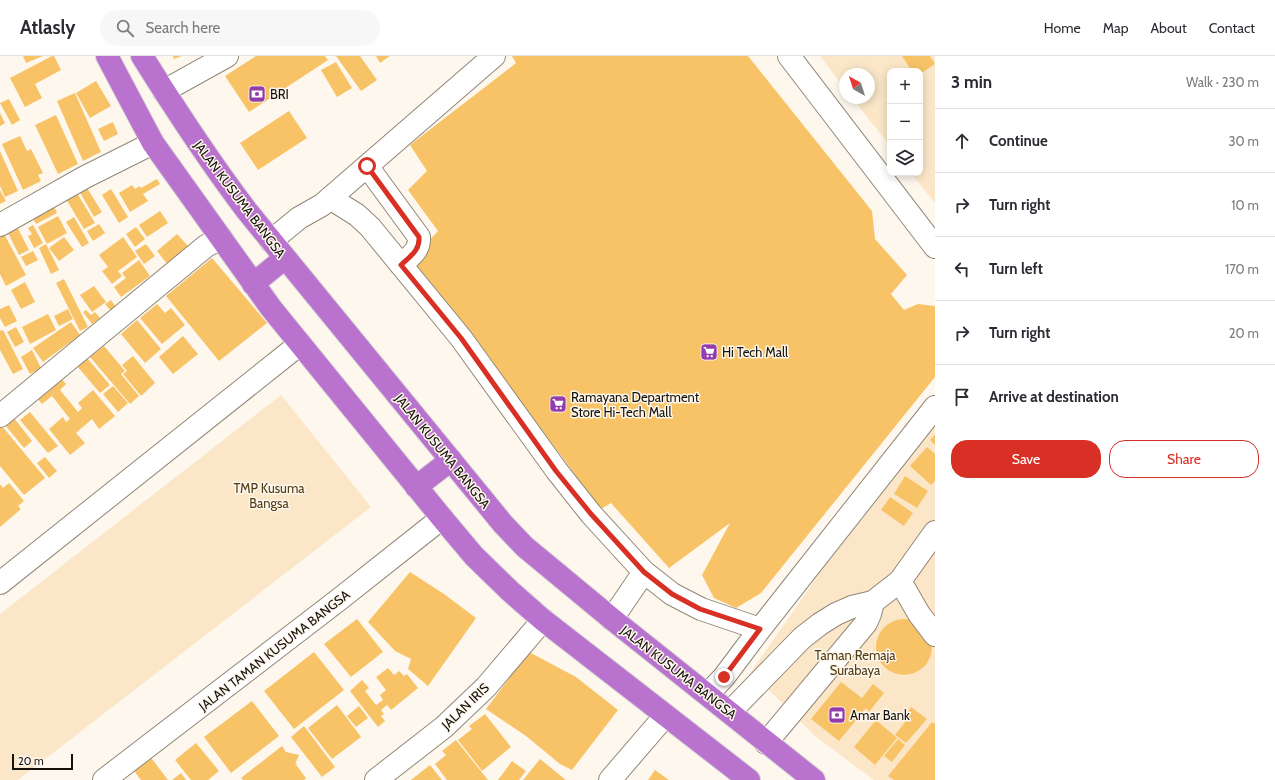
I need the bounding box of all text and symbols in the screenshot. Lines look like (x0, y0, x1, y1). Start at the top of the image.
search box (100, 10, 380, 46)
text: Atlasly (20, 16, 76, 39)
icon: search (114, 17, 136, 39)
text: Search here (146, 19, 220, 37)
text: Home (1044, 19, 1081, 37)
text: Map (1103, 19, 1128, 37)
text: About (1150, 19, 1187, 37)
text: Contact (1209, 19, 1255, 37)
north arrow (839, 68, 875, 104)
map controls (887, 68, 923, 176)
button: + (887, 68, 923, 104)
text: 3 min (951, 72, 992, 92)
text: Walk · 230 m (1186, 74, 1259, 90)
bank icon: BRI (247, 84, 267, 104)
place label: BRI (270, 86, 289, 102)
button: − (887, 104, 923, 140)
icon: ahead (951, 130, 973, 152)
text: Continue (989, 132, 1048, 150)
text: 30 m (1229, 133, 1259, 149)
street label: JALAN KUSUMA BANGSA (190, 137, 289, 261)
button: layers (887, 140, 923, 176)
route start (358, 157, 376, 175)
icon: right (951, 194, 973, 216)
text: Turn right (989, 196, 1050, 214)
text: 10 m (1231, 197, 1259, 213)
icon: left (951, 258, 973, 280)
text: Turn left (989, 260, 1043, 278)
text: 170 m (1225, 261, 1259, 277)
icon: right (951, 322, 973, 344)
text: Turn right (989, 324, 1050, 342)
text: 20 m (1229, 325, 1259, 341)
supermarket icon: Hi Tech Mall (699, 342, 719, 362)
place label: Hi Tech Mall (722, 344, 788, 360)
icon: arrive (951, 386, 973, 408)
text: Arrive at destination (989, 388, 1119, 406)
place label: Ramayana Department Store Hi-Tech Mall (571, 389, 700, 420)
street label: JALAN KUSUMA BANGSA (391, 390, 494, 511)
supermarket icon: Ramayana Department Store Hi-Tech Mall (548, 394, 568, 414)
button: Save (951, 440, 1101, 478)
button: Share (1109, 440, 1259, 478)
park label: TMP Kusuma Bangsa (233, 480, 305, 511)
street label: JALAN TAMAN KUSUMA BANGSA (195, 586, 353, 715)
street label: JALAN KUSUMA BANGSA (617, 621, 740, 722)
park label: Taman Remaja Surabaya (814, 647, 896, 678)
route end (715, 668, 733, 686)
street label: JALAN IRIS (437, 679, 492, 733)
bank icon: Amar Bank (827, 705, 847, 725)
place label: Amar Bank (850, 707, 910, 723)
scale bar (12, 752, 73, 771)
text: 20 m (18, 754, 44, 768)

